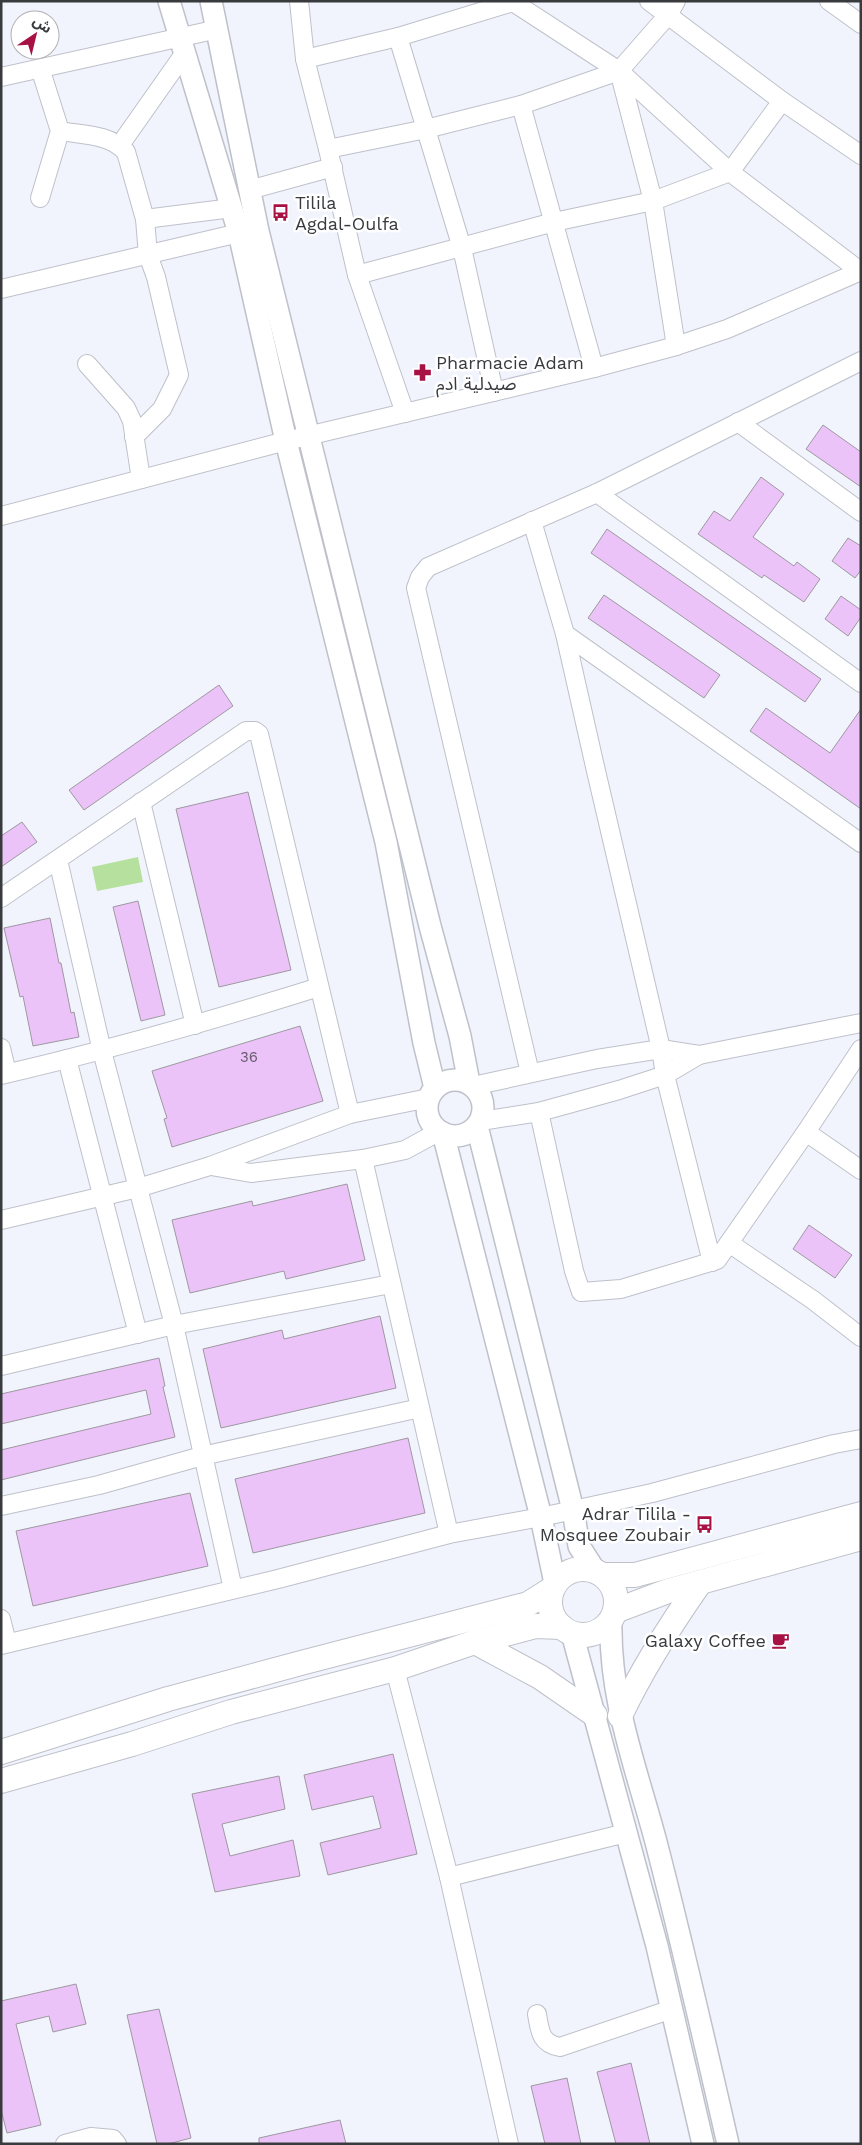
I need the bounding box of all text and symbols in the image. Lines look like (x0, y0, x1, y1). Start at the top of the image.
north arrow (10, 10, 60, 60)
text: ش (30, 12, 55, 36)
place label: Tilila Agdal-Oulfa (295, 192, 399, 234)
bus stop icon: Tilila Agdal-Oulfa (271, 203, 291, 223)
place label: Pharmacie Adam صيدلية ادم (436, 352, 584, 398)
pharmacy icon: Pharmacie Adam صيدلية ادم (412, 363, 432, 383)
house number: 36 (240, 1048, 258, 1066)
place label: Adrar Tilila - Mosquee Zoubair (540, 1503, 691, 1545)
bus stop icon: Adrar Tilila - Mosquee Zoubair (695, 1514, 715, 1534)
place label: Galaxy Coffee (645, 1630, 766, 1651)
cafe icon: Galaxy Coffee (770, 1631, 790, 1651)

